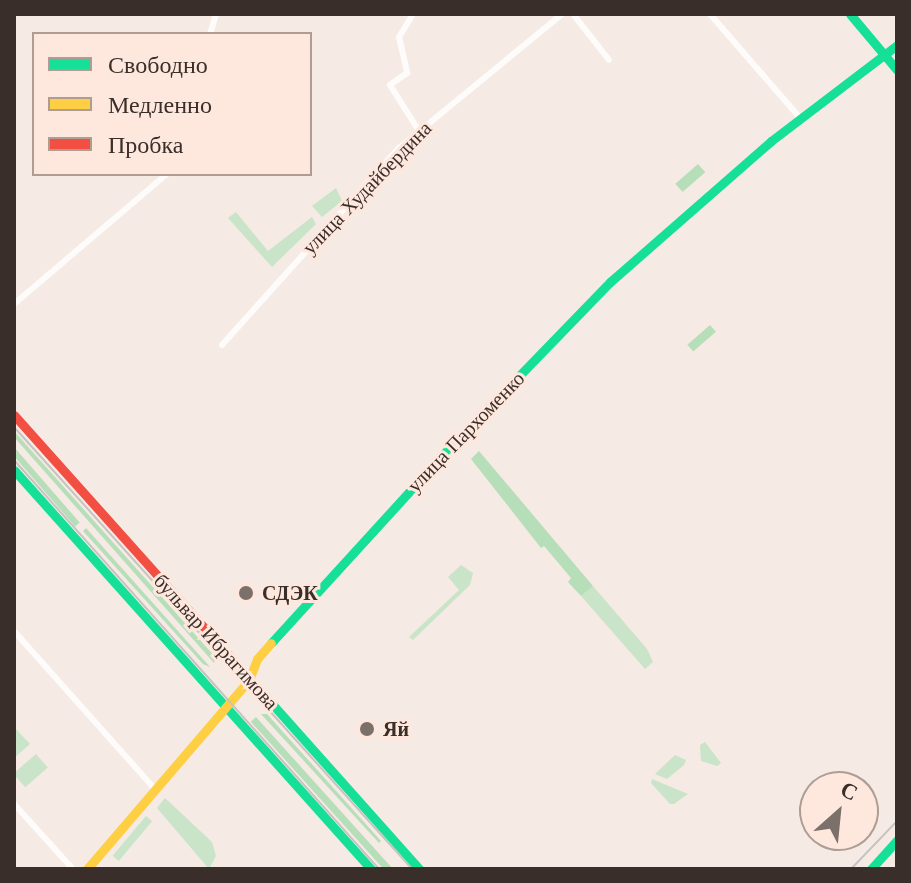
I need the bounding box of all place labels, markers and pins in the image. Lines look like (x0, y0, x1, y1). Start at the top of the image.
place label: СДЭК (262, 581, 318, 605)
marker: СДЭК (237, 584, 255, 602)
place label: Яй (383, 717, 409, 741)
marker: Яй (358, 720, 376, 738)

